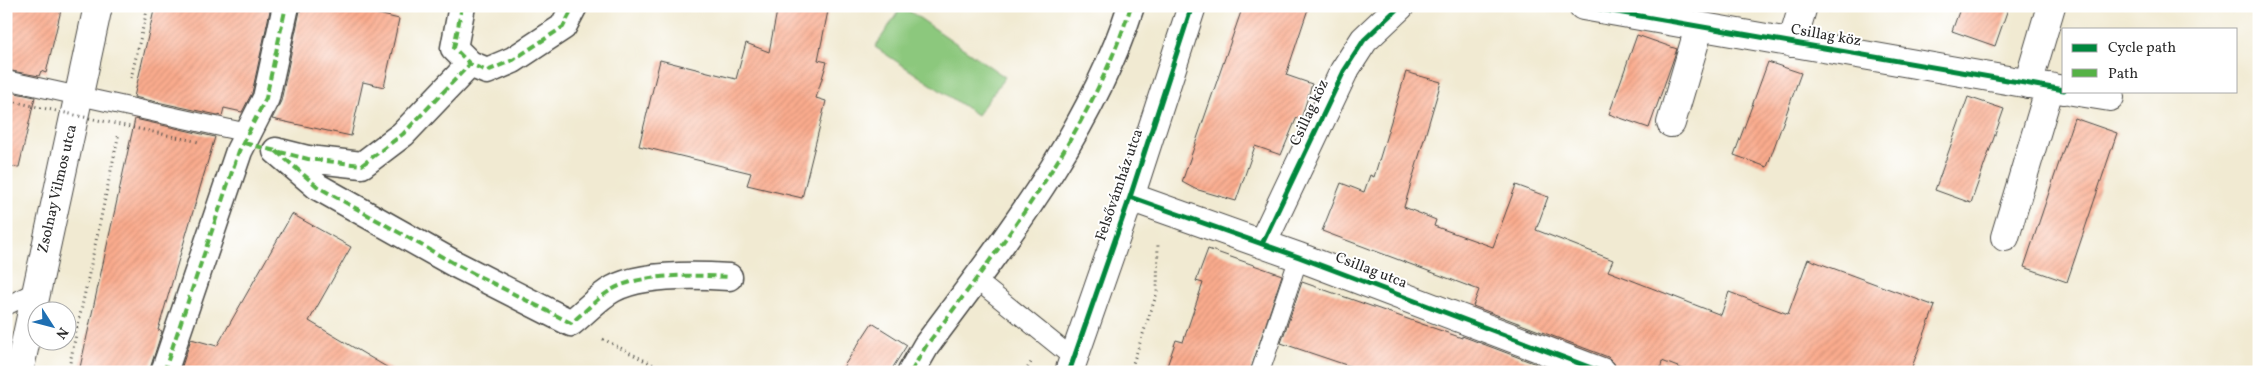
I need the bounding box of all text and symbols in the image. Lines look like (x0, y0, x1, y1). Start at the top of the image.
street label: Csillag köz (1789, 19, 1863, 53)
legend (2062, 28, 2238, 92)
text: Cycle path (2108, 38, 2176, 59)
text: Path (2108, 64, 2138, 85)
street label: Csillag köz (1285, 76, 1335, 150)
street label: Zsolnay Vilmos utca (33, 123, 83, 255)
street label: Felsővámház utca (1091, 126, 1149, 244)
street label: Csillag utca (1332, 248, 1410, 294)
north arrow (28, 300, 78, 350)
text: N (51, 323, 72, 342)

